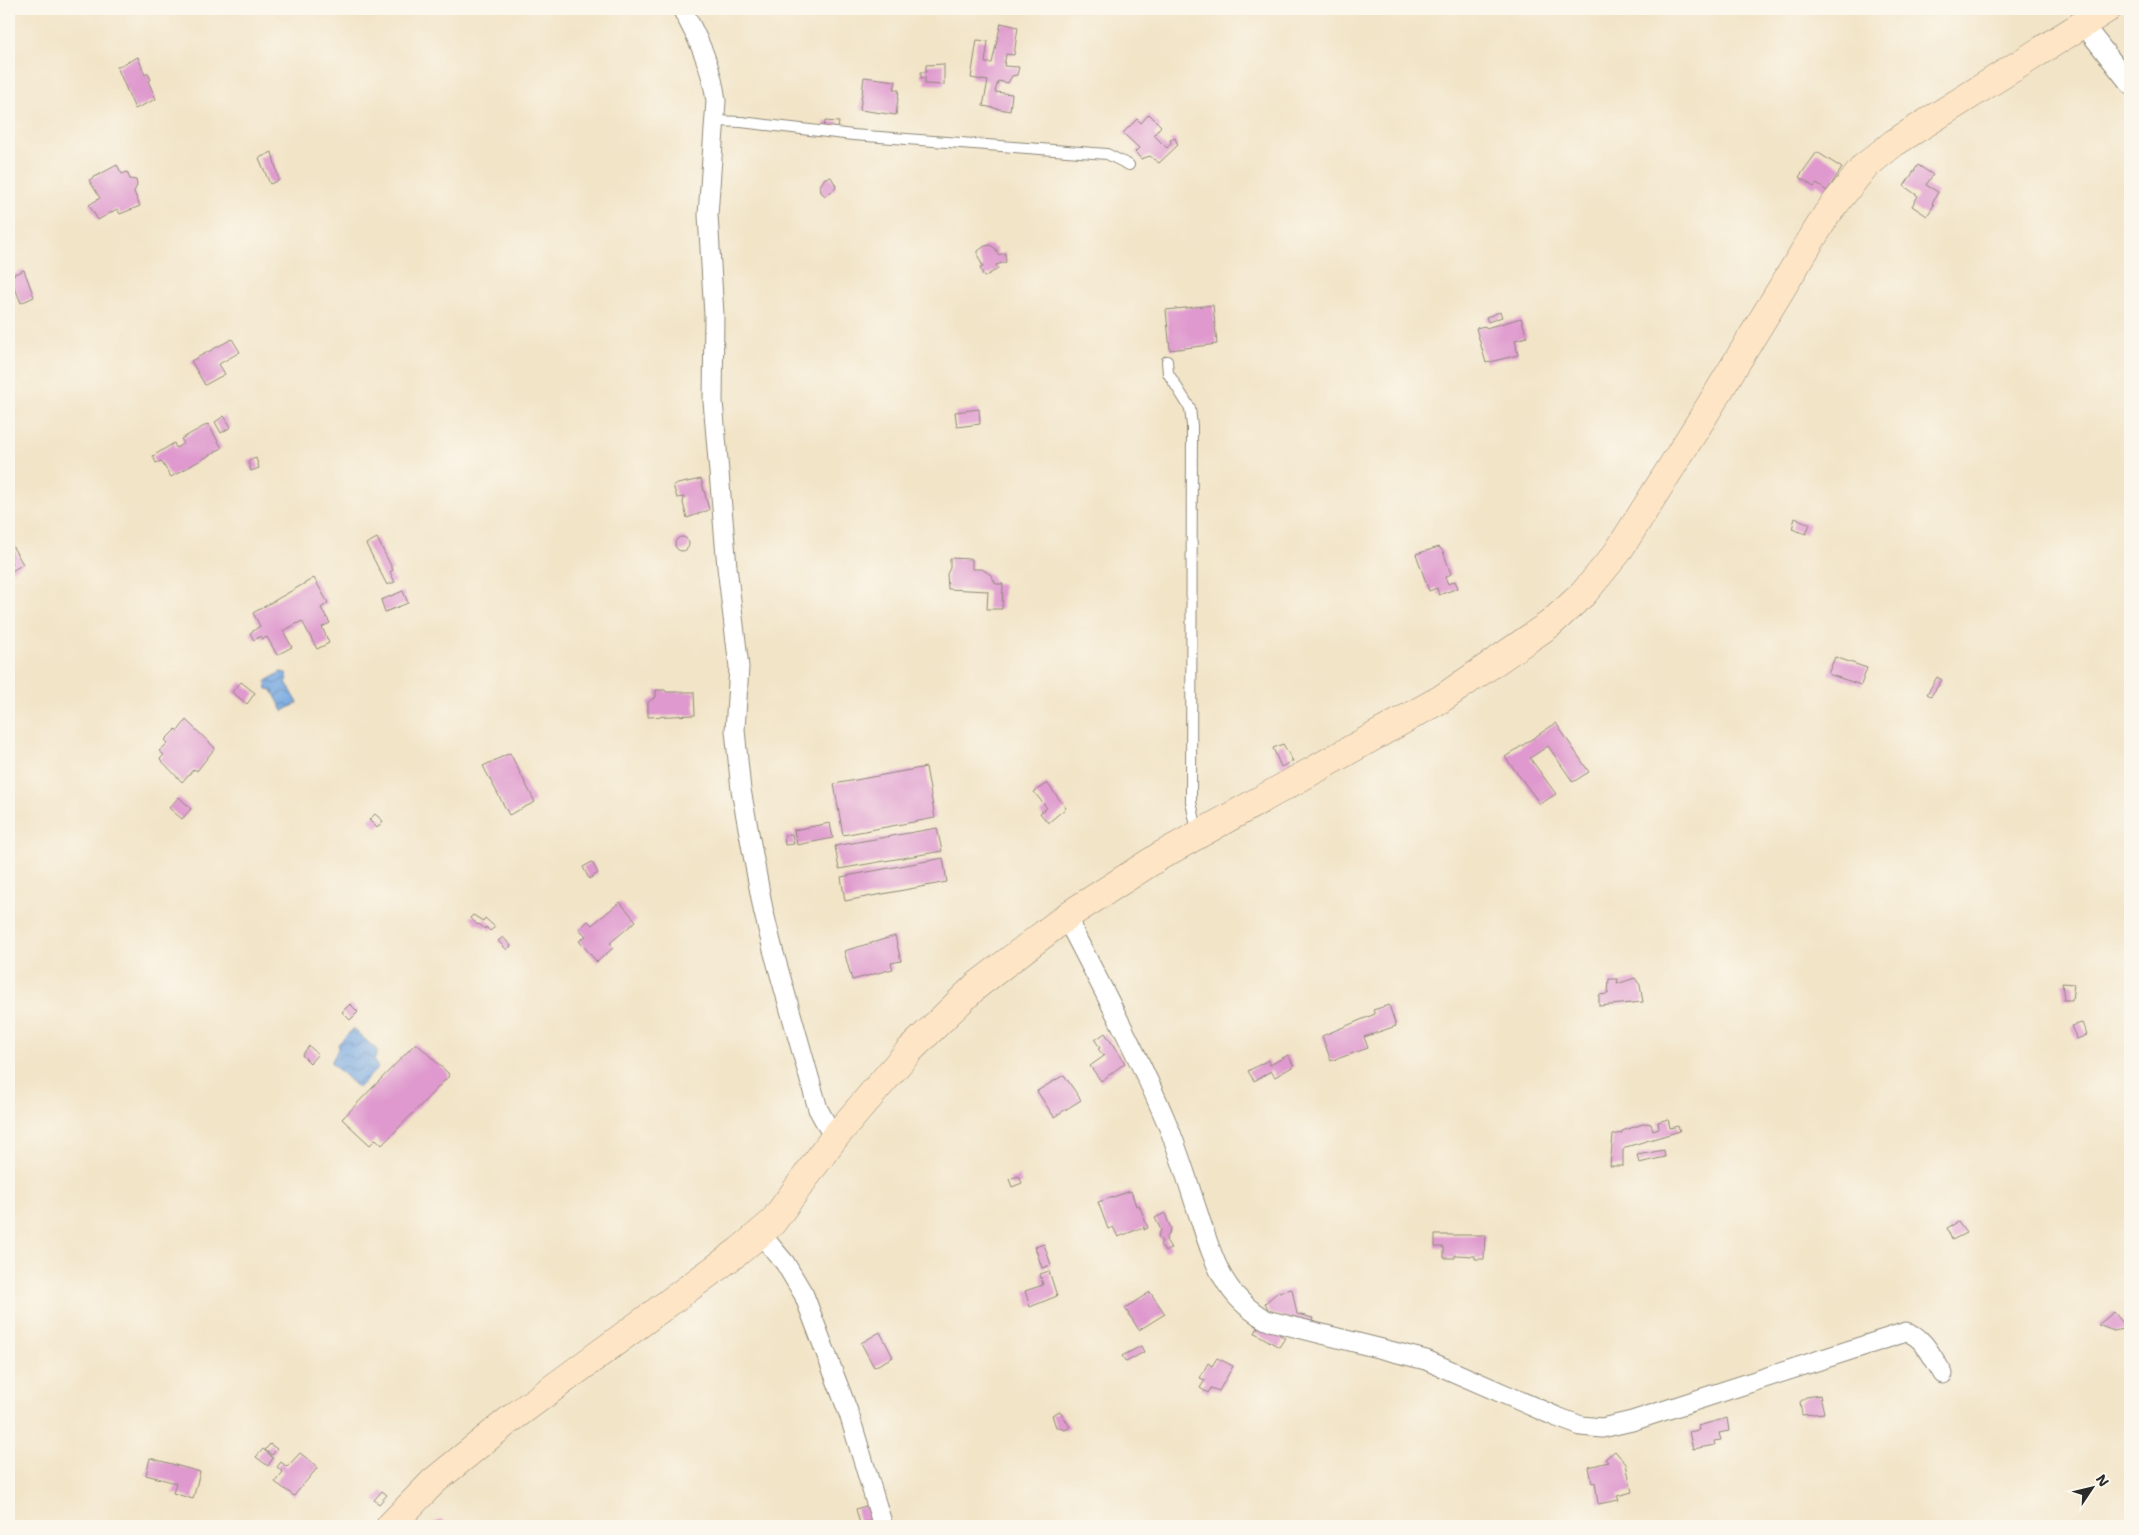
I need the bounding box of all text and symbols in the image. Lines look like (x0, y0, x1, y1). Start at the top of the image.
north arrow (2066, 1462, 2116, 1512)
text: N (2092, 1471, 2113, 1490)

